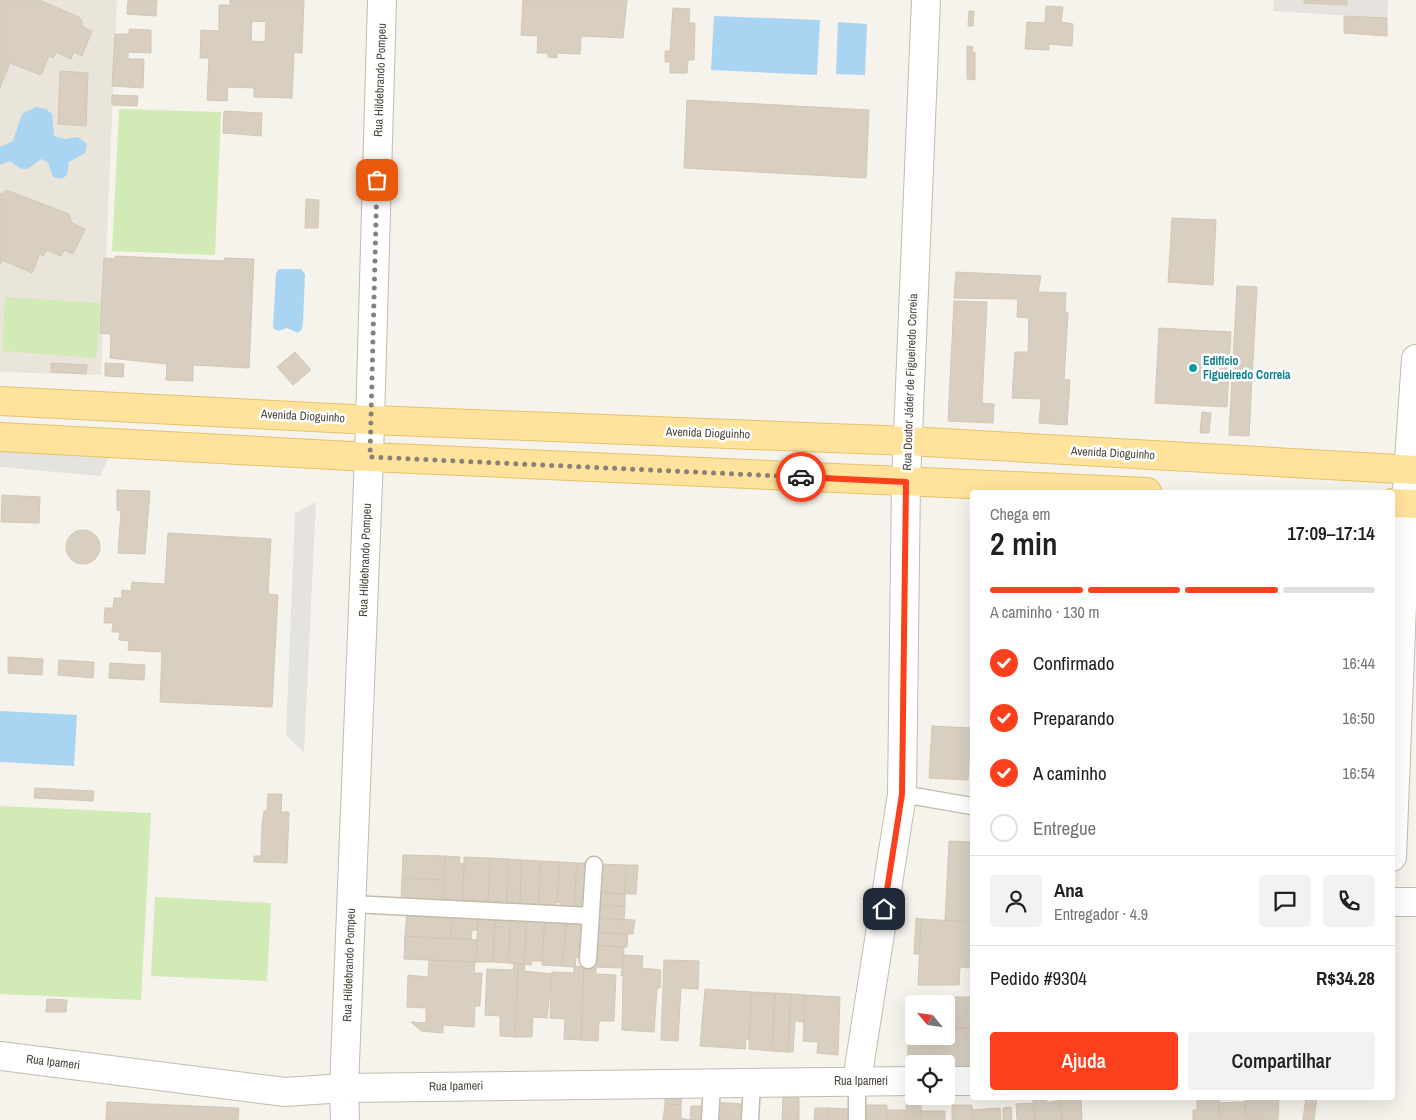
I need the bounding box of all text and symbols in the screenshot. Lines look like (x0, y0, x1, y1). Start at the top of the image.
street label: Rua Hildebrando Pompeu (370, 23, 390, 137)
pin (356, 159, 398, 201)
icon: bag (363, 166, 391, 194)
street label: Rua Doutor Jáder de Figueiredo Correia (899, 293, 921, 471)
place label: Edifício Figueiredo Correia (1203, 353, 1291, 383)
marker: Edifício Figueiredo Correia (1187, 362, 1199, 374)
street label: Avenida Dioguinho (260, 406, 345, 426)
street label: Avenida Dioguinho (665, 424, 750, 442)
street label: Avenida Dioguinho (1070, 443, 1155, 463)
courier (776, 452, 826, 502)
icon: car (787, 463, 815, 491)
street label: Rua Hildebrando Pompeu (355, 503, 375, 617)
text: Chega em (990, 503, 1051, 525)
text: 17:09–17:14 (1287, 520, 1375, 546)
text: 2 min (990, 522, 1058, 565)
text: A caminho · 130 m (990, 601, 1099, 623)
icon: check (990, 649, 1018, 677)
text: Confirmado (1033, 650, 1114, 676)
text: 16:44 (1342, 652, 1375, 674)
icon: check (990, 704, 1018, 732)
text: Preparando (1033, 705, 1114, 731)
text: 16:50 (1342, 707, 1375, 729)
icon: check (990, 759, 1018, 787)
text: A caminho (1033, 760, 1107, 786)
text: 16:54 (1342, 762, 1375, 784)
text: Entregue (1033, 815, 1096, 841)
button: person (990, 875, 1042, 927)
button: chat (1259, 875, 1311, 927)
button: phone (1323, 875, 1375, 927)
text: Ana (1054, 877, 1083, 903)
pin (863, 888, 905, 930)
icon: home (870, 895, 898, 923)
text: Entregador · 4.9 (1054, 903, 1148, 925)
street label: Rua Hildebrando Pompeu (339, 908, 359, 1022)
text: Pedido #9304 (990, 965, 1087, 991)
text: R$34.28 (1316, 965, 1375, 991)
north arrow (905, 995, 955, 1045)
map controls (905, 995, 955, 1105)
button: Ajuda (990, 1032, 1178, 1090)
button: Compartilhar (1188, 1032, 1375, 1090)
street label: Rua Ipameri (25, 1051, 81, 1073)
button: locate (905, 1055, 955, 1105)
street label: Rua Ipameri (834, 1073, 888, 1089)
street label: Rua Ipameri (429, 1078, 483, 1094)

